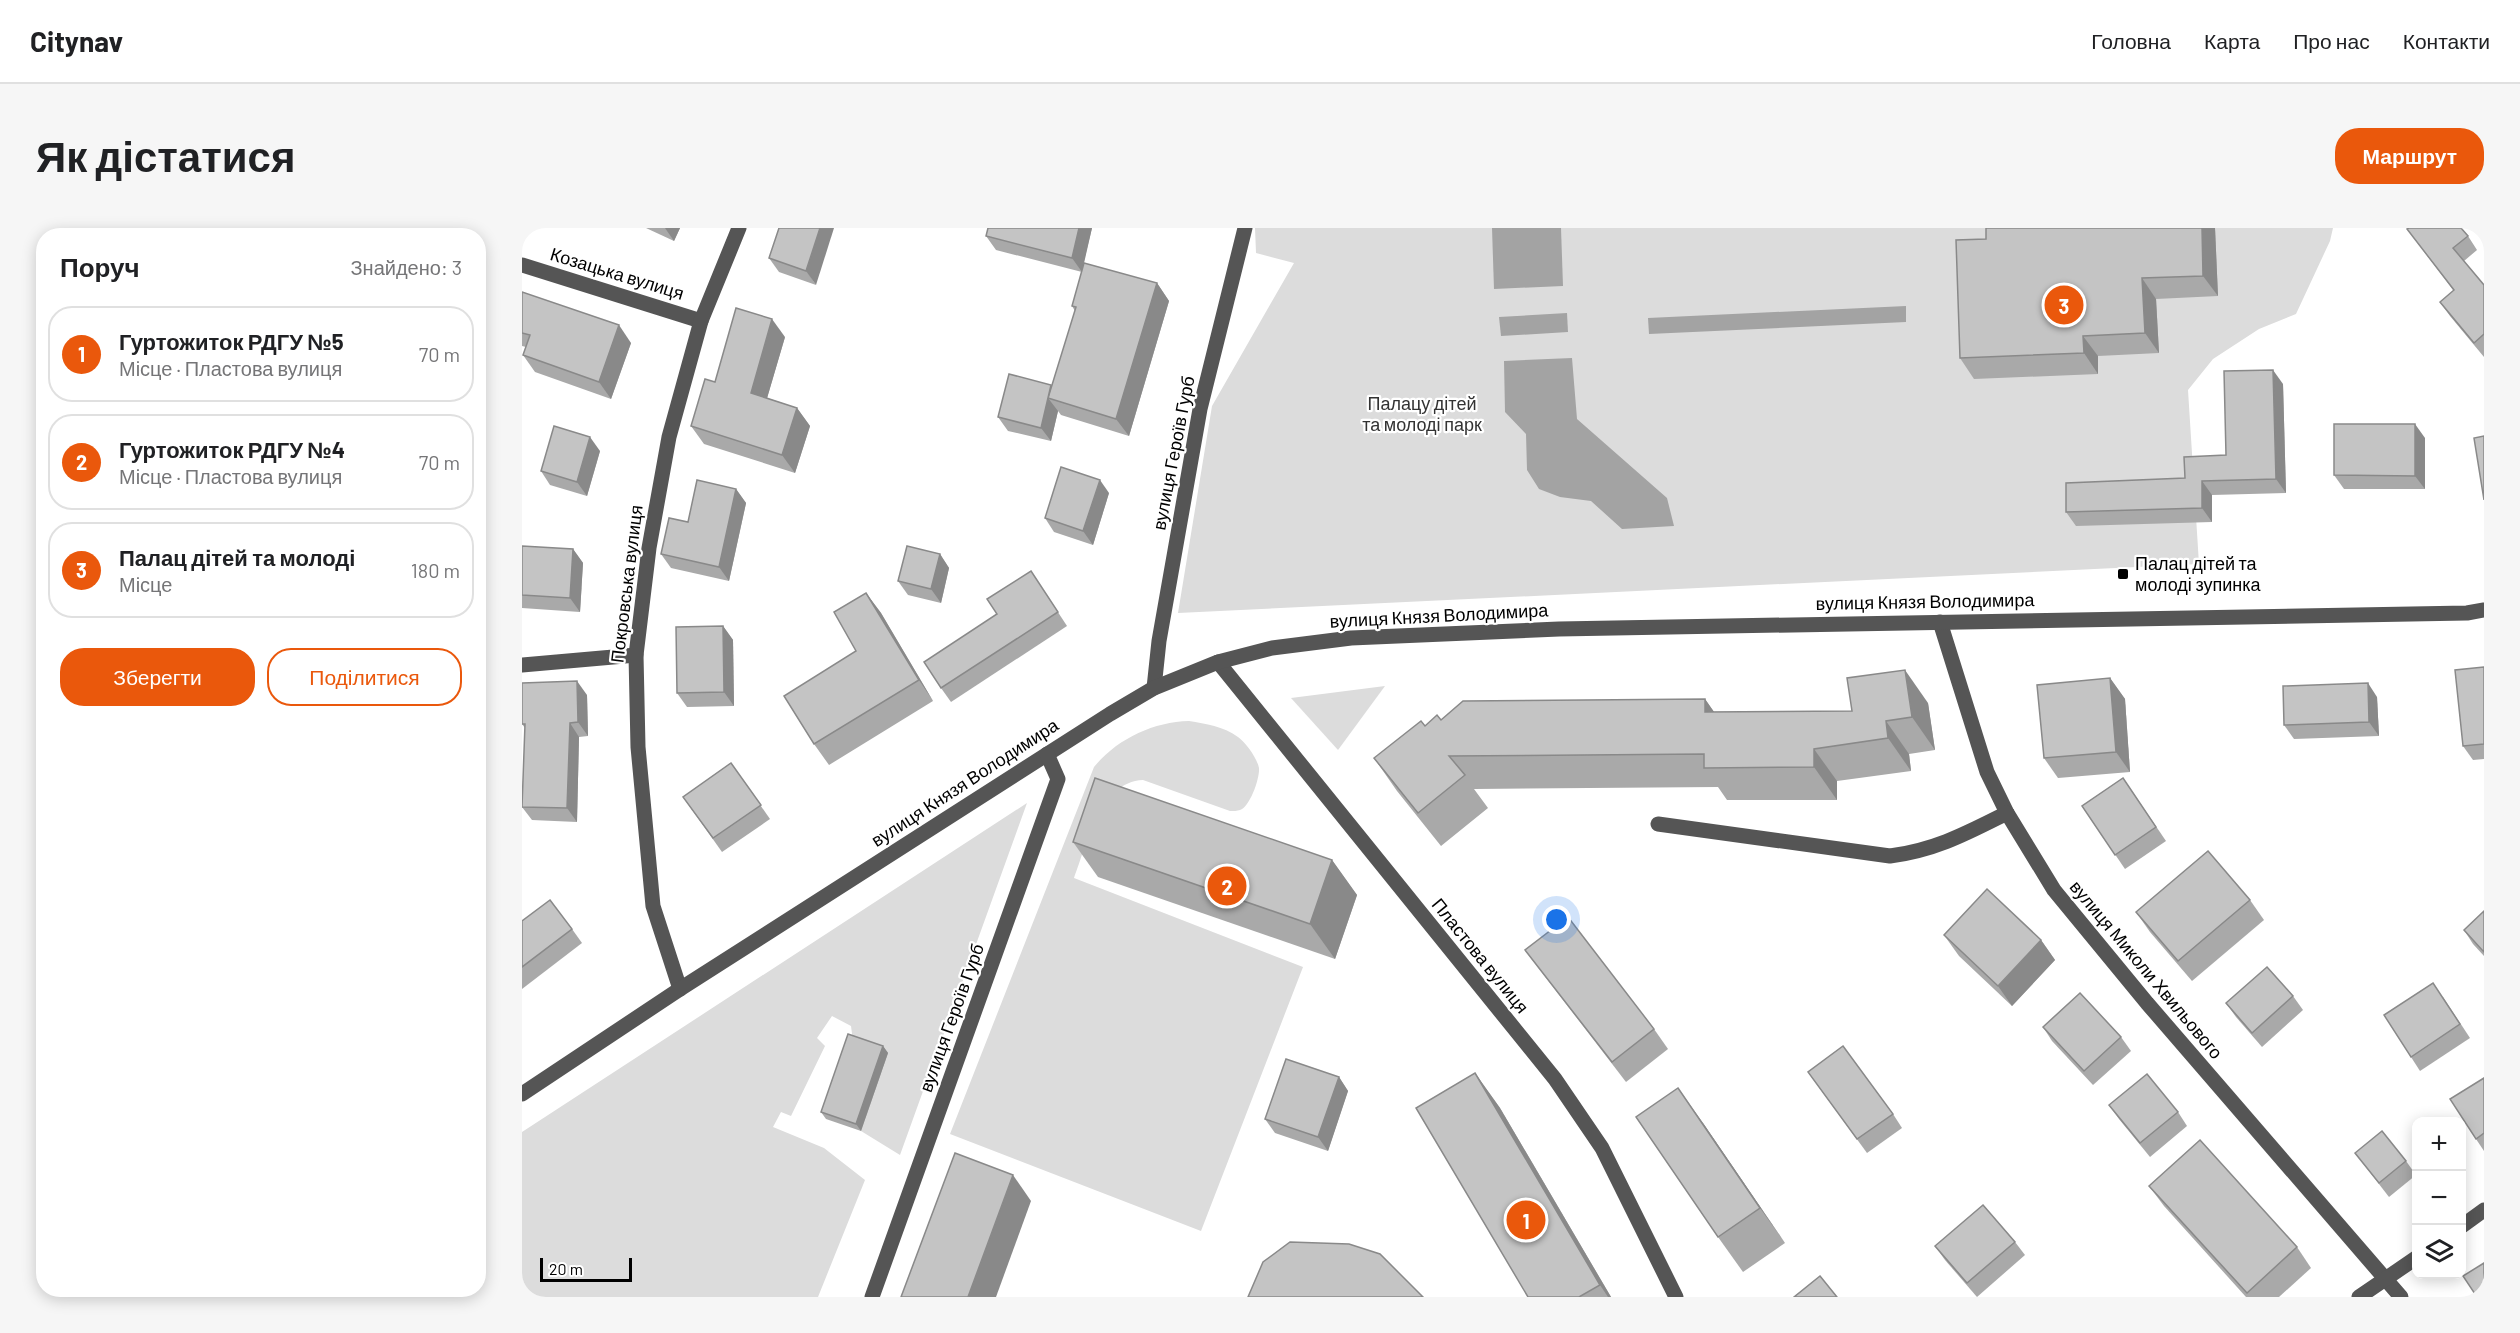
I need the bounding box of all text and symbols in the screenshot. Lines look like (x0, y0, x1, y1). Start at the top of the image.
text: Citynav (30, 24, 123, 58)
text: Головна (2091, 28, 2171, 53)
text: Карта (2204, 28, 2260, 53)
text: Про нас (2293, 28, 2370, 53)
text: Контакти (2403, 28, 2490, 53)
button: Маршрут (2335, 128, 2484, 184)
text: Як дістатися (36, 130, 295, 180)
street label: Козацька вулиця (548, 242, 687, 304)
text: Поруч (60, 251, 140, 282)
text: Знайдено: 3 (351, 255, 462, 279)
pin: 3 (2044, 282, 2084, 328)
text: Гуртожиток РДГУ №5 (119, 328, 344, 354)
text: 1 (78, 342, 85, 366)
text: 70 m (419, 342, 460, 366)
text: Місце · Пластова вулиця (119, 356, 342, 380)
street label: вулиця Героїв Гурб (1147, 374, 1199, 532)
park label: Палацу дітей та молоді парк (1362, 392, 1482, 435)
text: Гуртожиток РДГУ №4 (119, 436, 345, 462)
text: 2 (76, 450, 87, 474)
text: 70 m (419, 450, 460, 474)
text: Місце · Пластова вулиця (119, 464, 342, 488)
street label: Покровська вулиця (605, 504, 647, 664)
text: Палац дітей та молоді (119, 544, 355, 570)
place label: Палац дітей та молоді зупинка (2135, 552, 2261, 595)
text: 3 (76, 558, 87, 582)
text: 180 m (411, 558, 460, 582)
marker: Палац дітей та молоді зупинка (2116, 567, 2130, 581)
text: Місце (119, 572, 172, 596)
street label: вулиця Князя Володимира (1815, 588, 2035, 614)
street label: вулиця Князя Володимира (1329, 598, 1550, 632)
button: Зберегти (60, 648, 255, 706)
button: Поділитися (267, 648, 462, 706)
street label: вулиця Князя Володимира (867, 713, 1063, 851)
pin: 2 (1208, 864, 1246, 908)
street label: вулиця Миколи Хвильового (2066, 876, 2228, 1063)
street label: Пластова вулиця (1428, 893, 1534, 1017)
your location (1542, 905, 1571, 934)
street label: вулиця Героїв Гурб (914, 940, 988, 1095)
map controls (2412, 1117, 2466, 1279)
button: + (2412, 1117, 2466, 1171)
button: − (2412, 1171, 2466, 1225)
pin: 1 (1506, 1198, 1546, 1242)
button: layers (2412, 1225, 2466, 1279)
scale bar (540, 1255, 632, 1282)
text: 20 m (549, 1259, 583, 1278)

